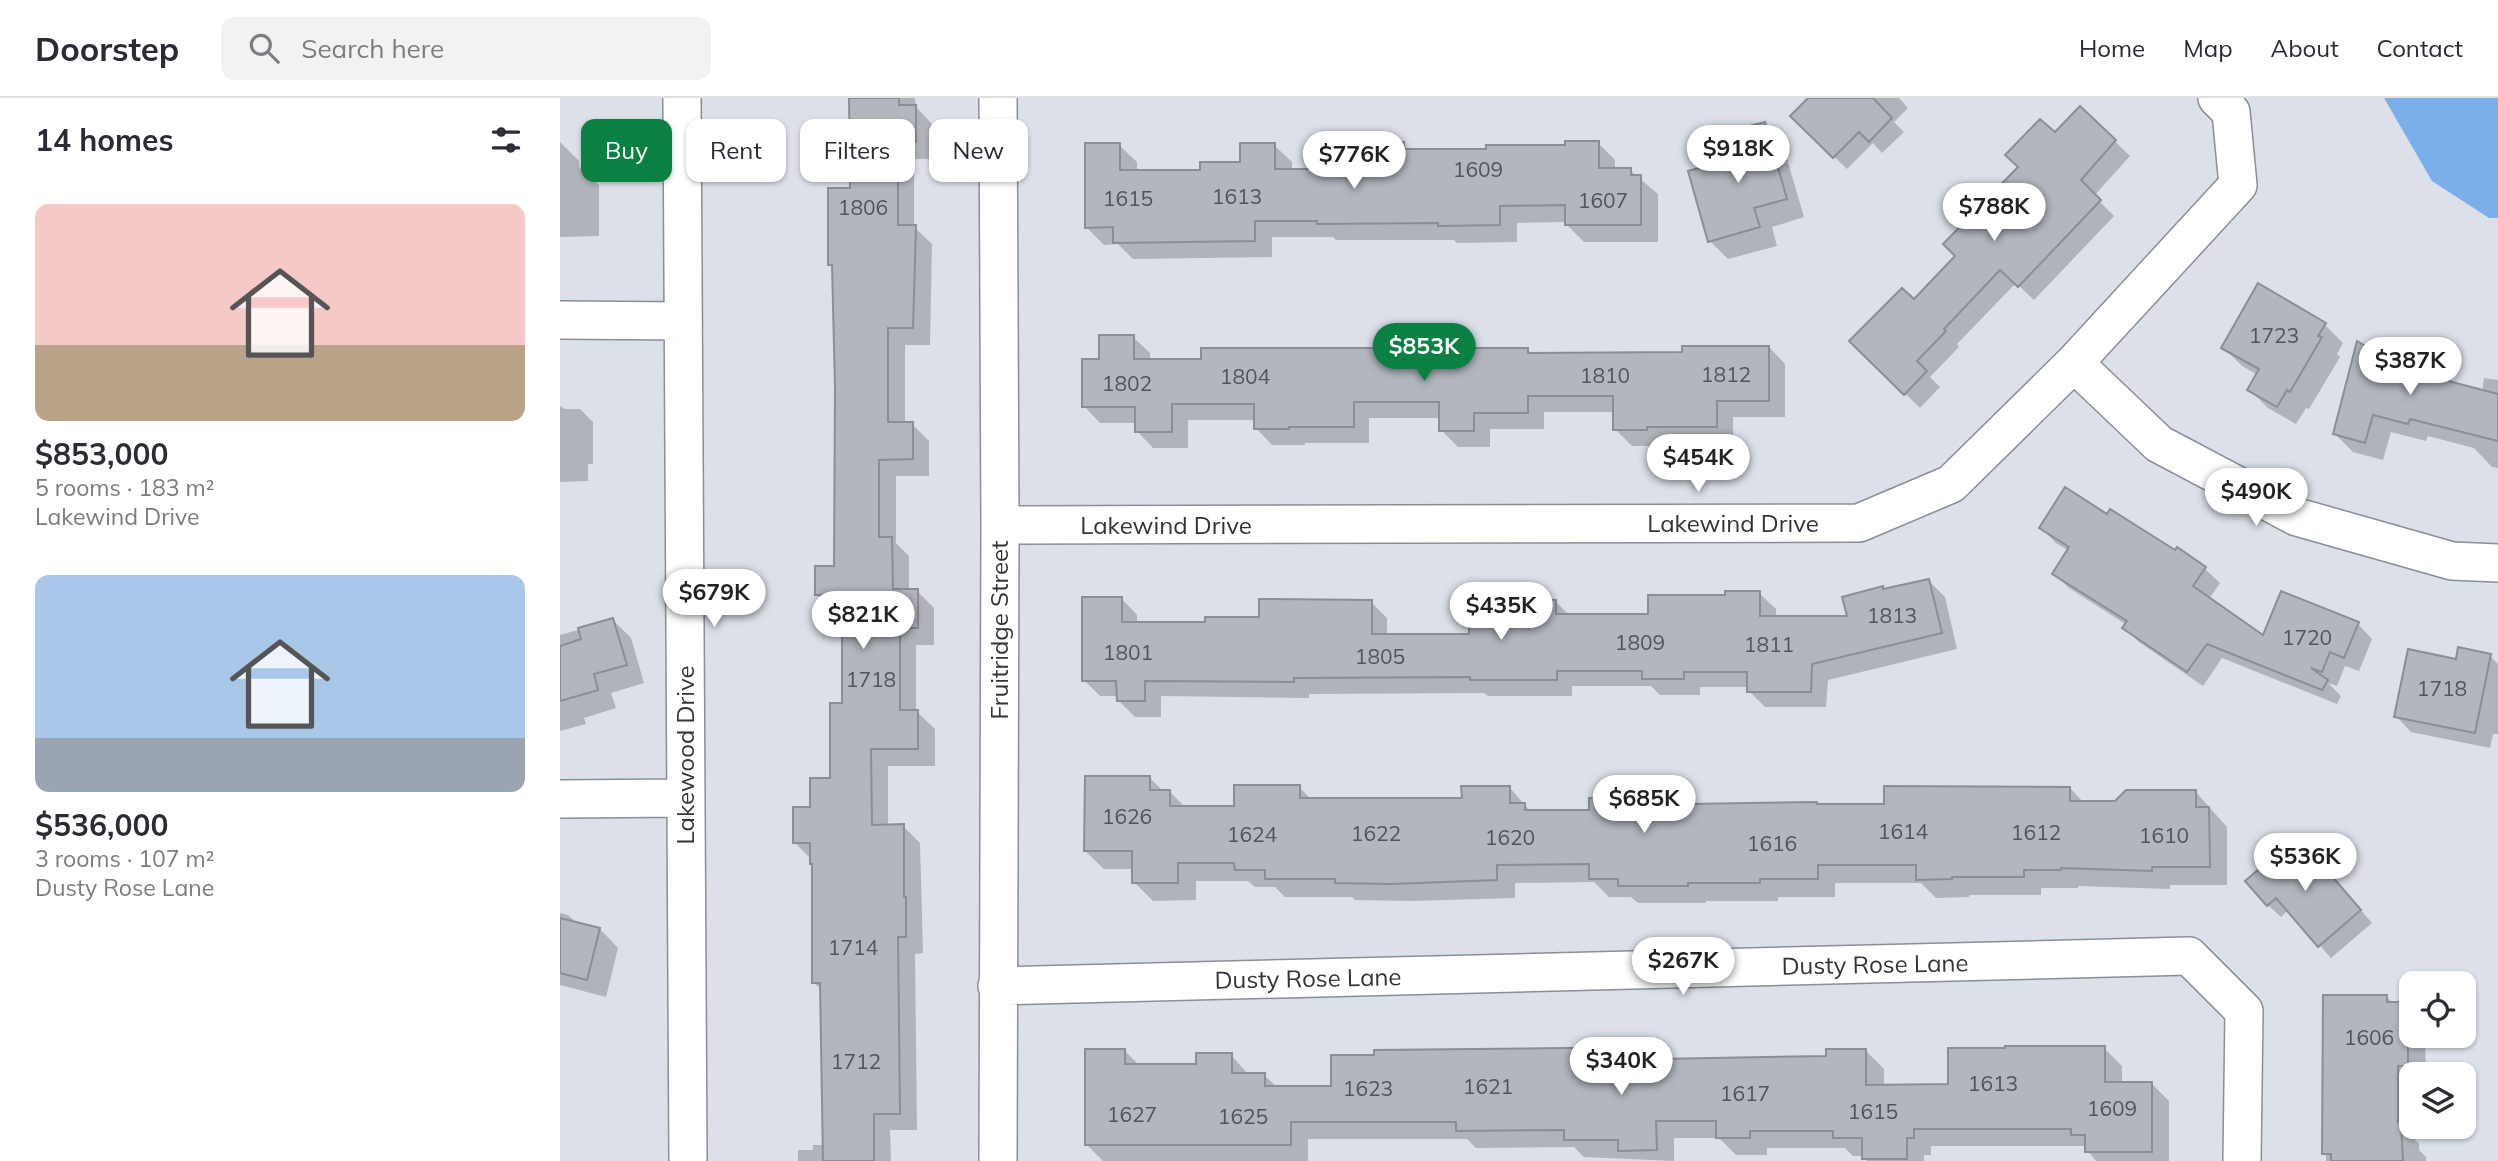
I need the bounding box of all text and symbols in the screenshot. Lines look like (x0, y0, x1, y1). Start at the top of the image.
search box (221, 17, 711, 80)
text: Doorstep (35, 28, 179, 69)
icon: search (245, 29, 283, 67)
text: Search here (301, 32, 444, 65)
text: Home (2079, 33, 2145, 63)
text: Map (2183, 33, 2233, 63)
text: About (2271, 33, 2339, 63)
text: Contact (2377, 33, 2463, 63)
chip: Buy (581, 119, 672, 182)
chip: Rent (686, 119, 786, 182)
chip: Filters (800, 119, 915, 182)
chip: New (929, 119, 1028, 182)
text: 14 homes (35, 121, 174, 159)
icon: filters (487, 121, 525, 159)
pin: $918K (1689, 126, 1787, 185)
pin: $776K (1305, 132, 1403, 191)
text: $918K (1703, 133, 1773, 162)
text: $776K (1319, 139, 1389, 168)
house number: 1609 (1453, 156, 1503, 182)
house number: 1613 (1212, 183, 1262, 209)
pin: $788K (1945, 184, 2043, 243)
house number: 1615 (1103, 185, 1153, 211)
house number: 1607 (1578, 187, 1628, 213)
text: $788K (1959, 191, 2029, 220)
house number: 1806 (838, 194, 888, 220)
icon: home (217, 250, 343, 376)
house number: 1723 (2249, 322, 2299, 348)
pin: $853K (1375, 324, 1473, 383)
text: $853K (1389, 331, 1459, 360)
pin: $387K (2361, 338, 2459, 397)
text: $387K (2375, 345, 2445, 374)
house number: 1812 (1701, 361, 1751, 387)
house number: 1810 (1580, 362, 1630, 388)
house number: 1804 (1220, 363, 1271, 389)
house number: 1802 (1102, 370, 1152, 396)
pin: $454K (1649, 434, 1747, 494)
text: $853,000 (35, 435, 168, 473)
text: $454K (1663, 442, 1733, 471)
pin: $490K (2207, 468, 2305, 528)
text: 5 rooms · 183 m² (35, 473, 215, 502)
text: $490K (2221, 476, 2291, 505)
text: Lakewind Drive (35, 502, 200, 531)
street label: Lakewind Drive (1647, 508, 1819, 538)
street label: Lakewind Drive (1080, 510, 1252, 540)
street label: Fruitridge Street (984, 541, 1014, 719)
pin: $679K (665, 570, 763, 629)
text: $679K (679, 577, 749, 606)
pin: $435K (1452, 582, 1550, 642)
text: $435K (1466, 590, 1536, 619)
pin: $821K (814, 592, 912, 651)
text: $821K (828, 599, 898, 628)
house number: 1813 (1867, 602, 1917, 628)
icon: home (217, 621, 343, 747)
house number: 1720 (2282, 624, 2332, 650)
house number: 1809 (1615, 629, 1665, 655)
house number: 1811 (1744, 631, 1794, 657)
house number: 1801 (1103, 639, 1153, 665)
house number: 1805 (1355, 643, 1405, 669)
street label: Lakewood Drive (670, 665, 700, 845)
house number: 1718 (846, 666, 896, 692)
house number: 1718 (2417, 675, 2467, 701)
pin: $685K (1595, 776, 1693, 835)
text: $685K (1609, 783, 1679, 812)
house number: 1626 (1102, 803, 1152, 829)
text: $536,000 (35, 806, 168, 844)
house number: 1614 (1878, 818, 1929, 844)
house number: 1612 (2011, 819, 2061, 845)
house number: 1622 (1351, 820, 1401, 846)
house number: 1624 (1227, 821, 1278, 847)
house number: 1610 (2139, 822, 2189, 848)
house number: 1620 (1485, 824, 1535, 850)
house number: 1616 (1747, 830, 1797, 856)
pin: $536K (2256, 834, 2354, 893)
text: $536K (2270, 841, 2340, 870)
text: 3 rooms · 107 m² (35, 844, 215, 873)
text: Dusty Rose Lane (35, 873, 214, 902)
house number: 1714 (828, 934, 879, 960)
pin: $267K (1634, 937, 1732, 997)
text: $267K (1648, 945, 1718, 974)
street label: Dusty Rose Lane (1781, 947, 1969, 981)
street label: Dusty Rose Lane (1214, 961, 1402, 995)
map controls (2399, 971, 2476, 1139)
button: locate (2399, 971, 2476, 1048)
house number: 1606 (2344, 1024, 2394, 1050)
pin: $340K (1572, 1038, 1670, 1097)
text: $340K (1586, 1045, 1656, 1074)
house number: 1712 (831, 1048, 881, 1074)
button: layers (2399, 1062, 2476, 1139)
house number: 1613 (1968, 1070, 2018, 1096)
house number: 1621 (1463, 1073, 1513, 1099)
house number: 1623 (1343, 1075, 1393, 1101)
house number: 1617 (1720, 1080, 1770, 1106)
house number: 1609 (2087, 1095, 2137, 1121)
house number: 1615 (1848, 1098, 1898, 1124)
house number: 1627 (1107, 1101, 1157, 1127)
house number: 1625 (1218, 1103, 1268, 1129)

